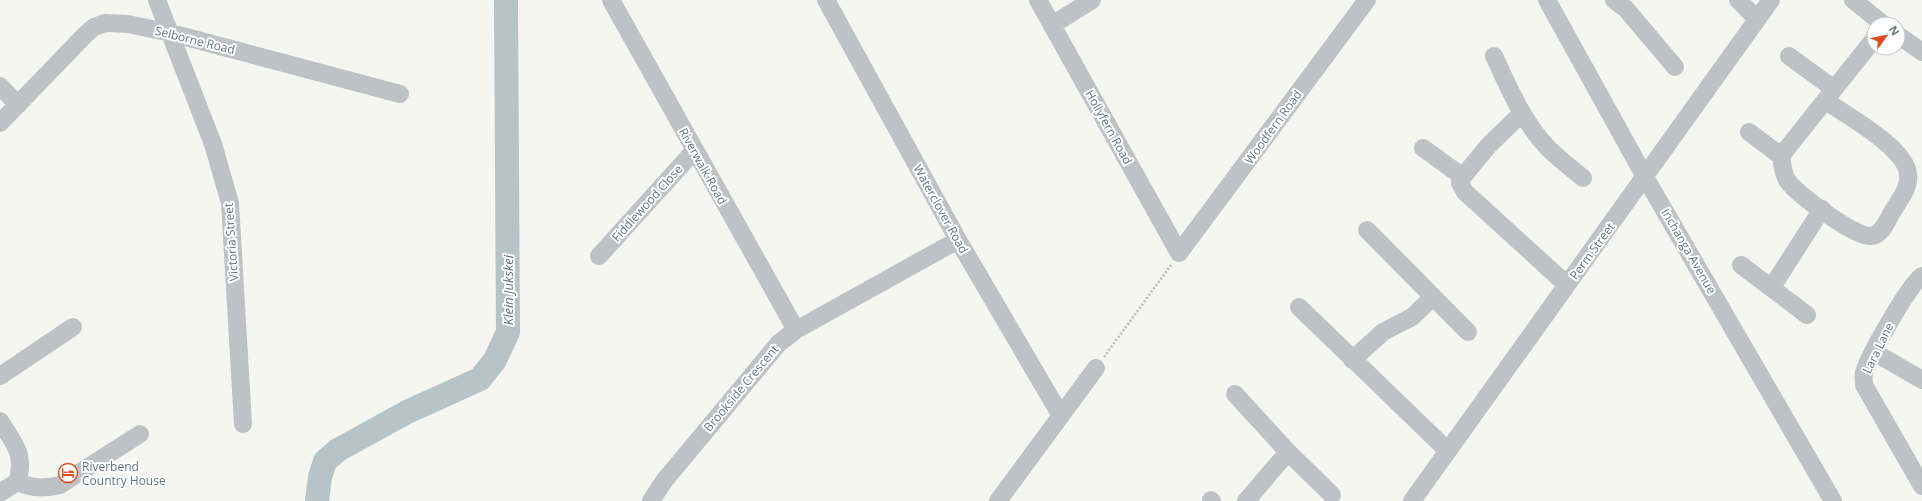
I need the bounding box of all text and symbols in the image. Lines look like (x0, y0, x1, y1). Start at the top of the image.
north arrow (1866, 16, 1906, 56)
street label: Selborne Road (153, 22, 237, 58)
text: N (1886, 22, 1904, 38)
street label: Hollyfern Road (1081, 87, 1137, 167)
street label: Woodfern Road (1240, 87, 1306, 167)
street label: Riverwalk Road (675, 125, 731, 207)
street label: Fiddlewood Close (608, 161, 686, 245)
street label: Waterclover Road (910, 162, 972, 256)
street label: Victoria Street (220, 202, 242, 282)
street label: Inchanga Avenue (1658, 205, 1720, 297)
street label: Perm Street (1566, 219, 1618, 283)
water label: Klein Jukskei (499, 254, 517, 325)
street label: Lara Lane (1858, 319, 1898, 376)
street label: Brookside Crescent (700, 341, 782, 435)
place label: Riverbend Country House (82, 458, 166, 489)
hotel icon: Riverbend Country House (57, 462, 79, 484)

